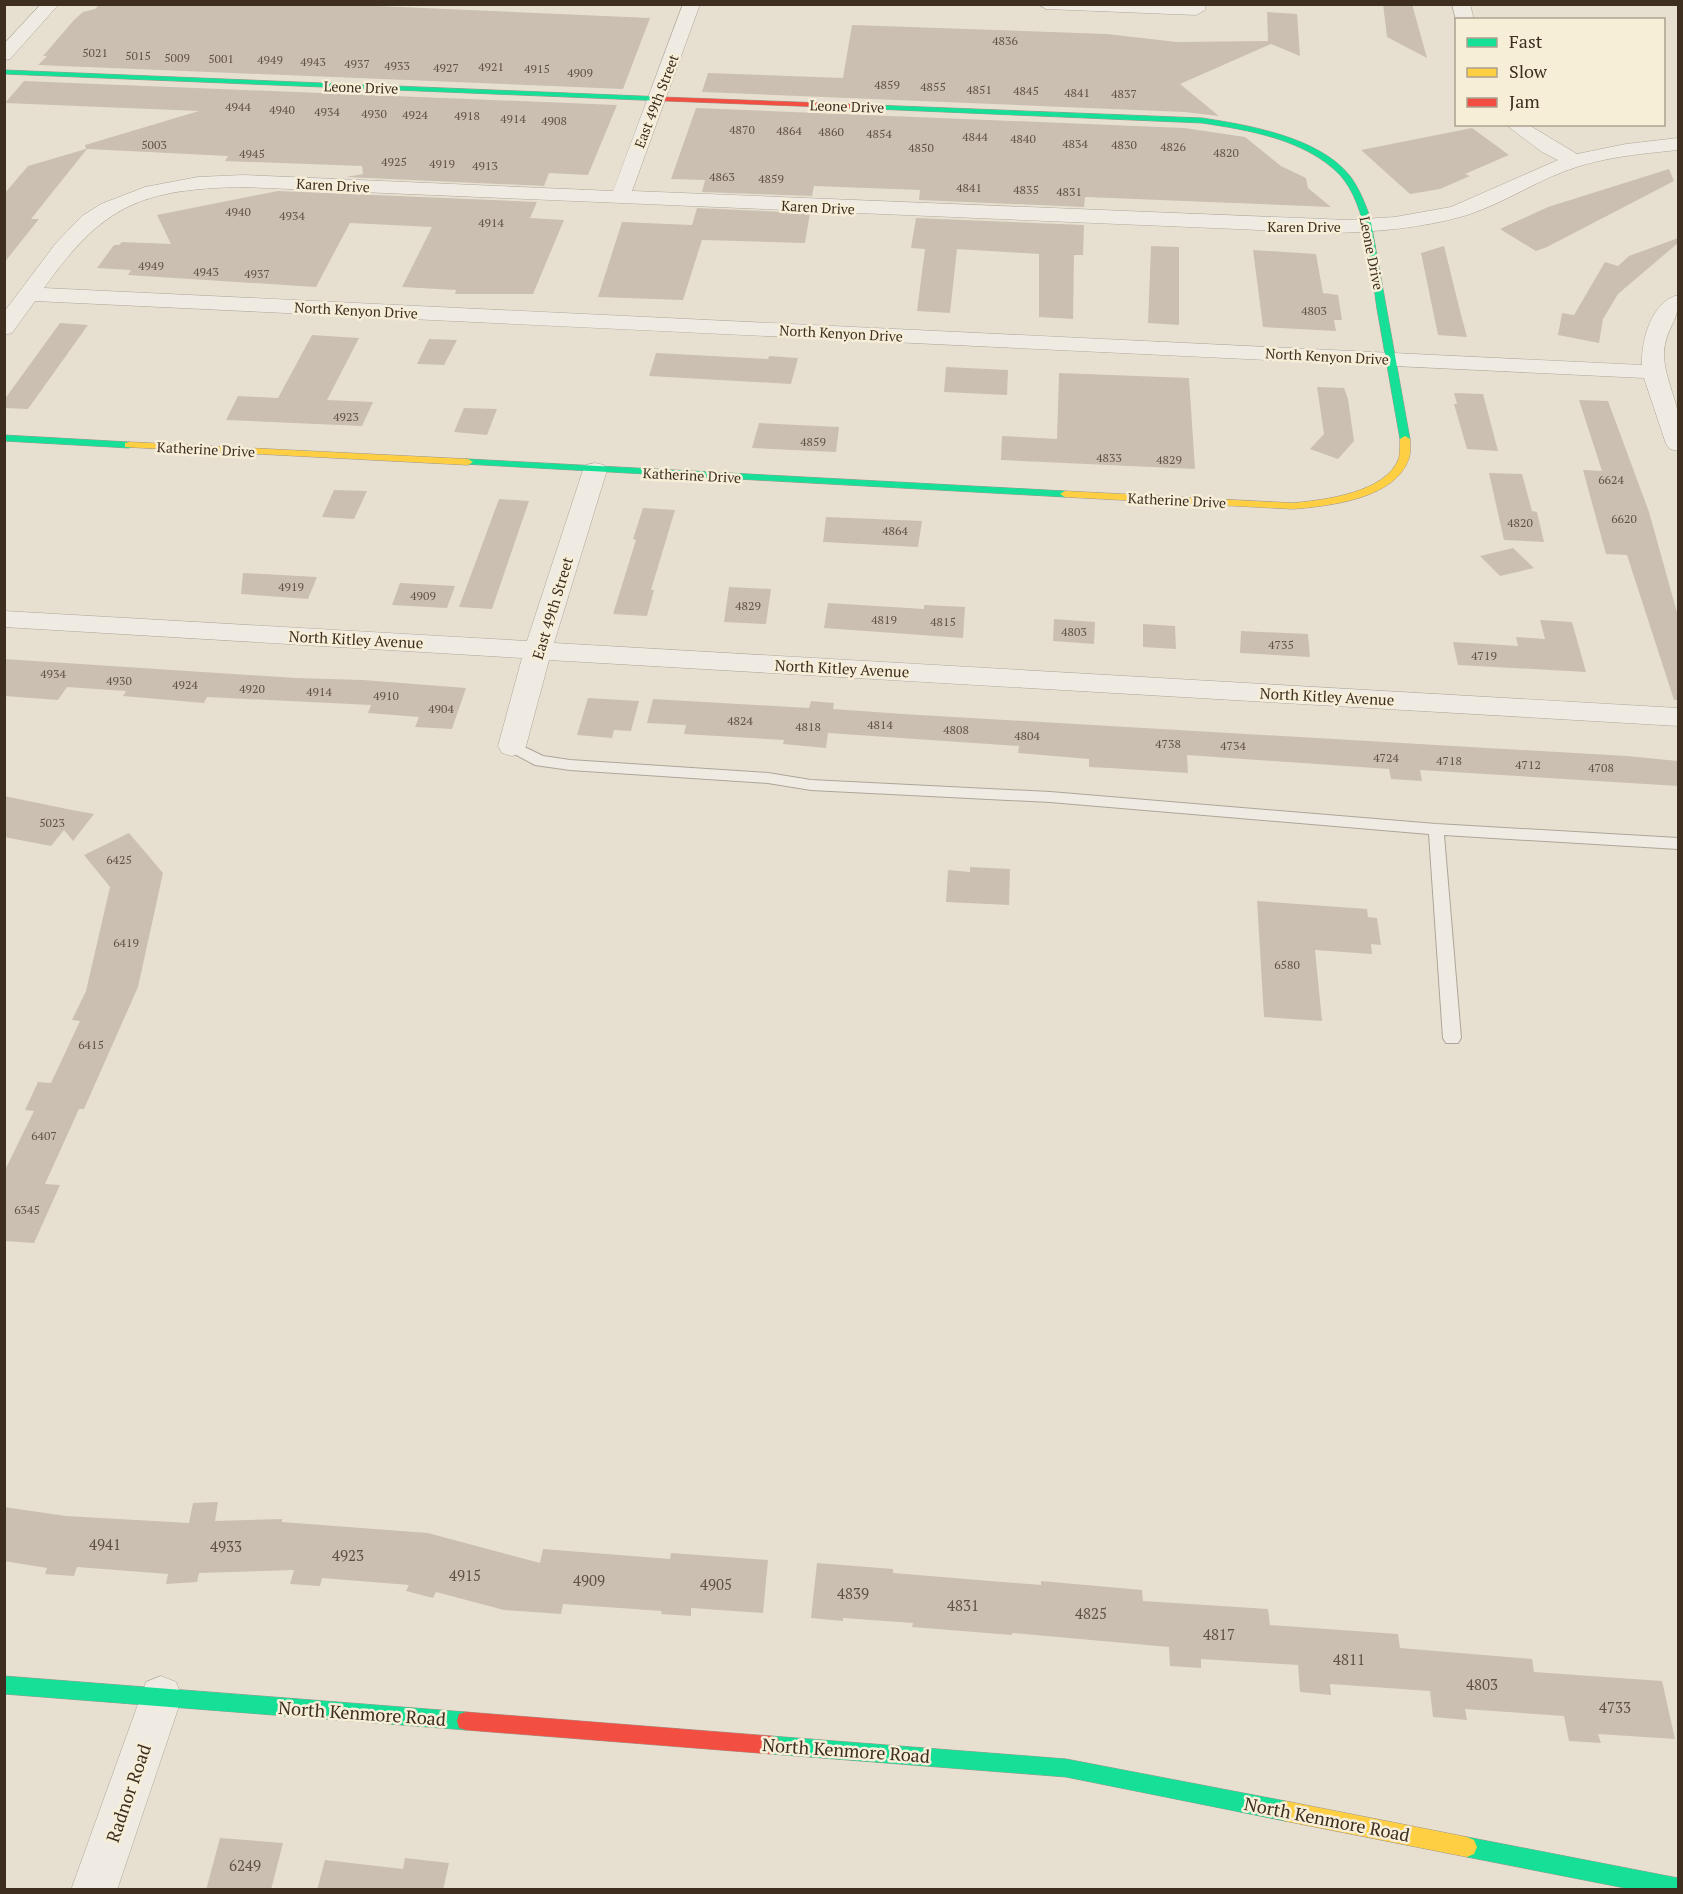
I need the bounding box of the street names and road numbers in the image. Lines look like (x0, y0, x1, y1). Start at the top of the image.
street label: East 49th Street (629, 51, 683, 151)
street label: Leone Drive (323, 76, 399, 98)
street label: Leone Drive (809, 95, 885, 117)
street label: Karen Drive (296, 174, 370, 196)
street label: Karen Drive (781, 196, 855, 218)
street label: Leone Drive (1356, 215, 1388, 291)
street label: Karen Drive (1267, 217, 1341, 236)
street label: North Kenyon Drive (294, 297, 418, 323)
street label: North Kenyon Drive (779, 320, 903, 346)
street label: North Kenyon Drive (1265, 343, 1389, 369)
street label: Katherine Drive (156, 437, 256, 461)
street label: Katherine Drive (642, 463, 742, 487)
street label: Katherine Drive (1127, 488, 1227, 512)
street label: East 49th Street (527, 554, 577, 662)
street label: North Kitley Avenue (288, 625, 424, 653)
street label: North Kitley Avenue (774, 654, 910, 682)
street label: North Kitley Avenue (1259, 682, 1395, 710)
street label: North Kenmore Road (277, 1695, 447, 1731)
street label: North Kenmore Road (761, 1732, 931, 1768)
street label: Radnor Road (100, 1741, 156, 1845)
street label: North Kenmore Road (1242, 1791, 1412, 1847)

